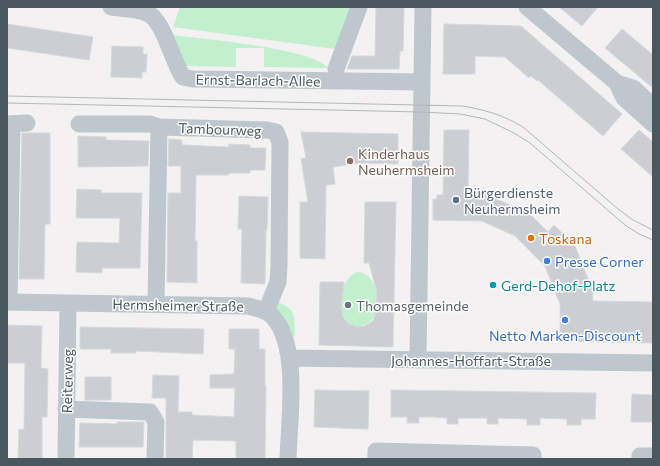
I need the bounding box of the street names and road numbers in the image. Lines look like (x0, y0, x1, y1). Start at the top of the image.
street label: Ernst-Barlach-Allee (195, 70, 321, 90)
street label: Tambourweg (178, 119, 262, 139)
street label: Hermsheimer Straße (112, 295, 244, 315)
street label: Reiterweg (58, 348, 76, 413)
street label: Johannes-Hoffart-Straße (391, 352, 551, 369)

